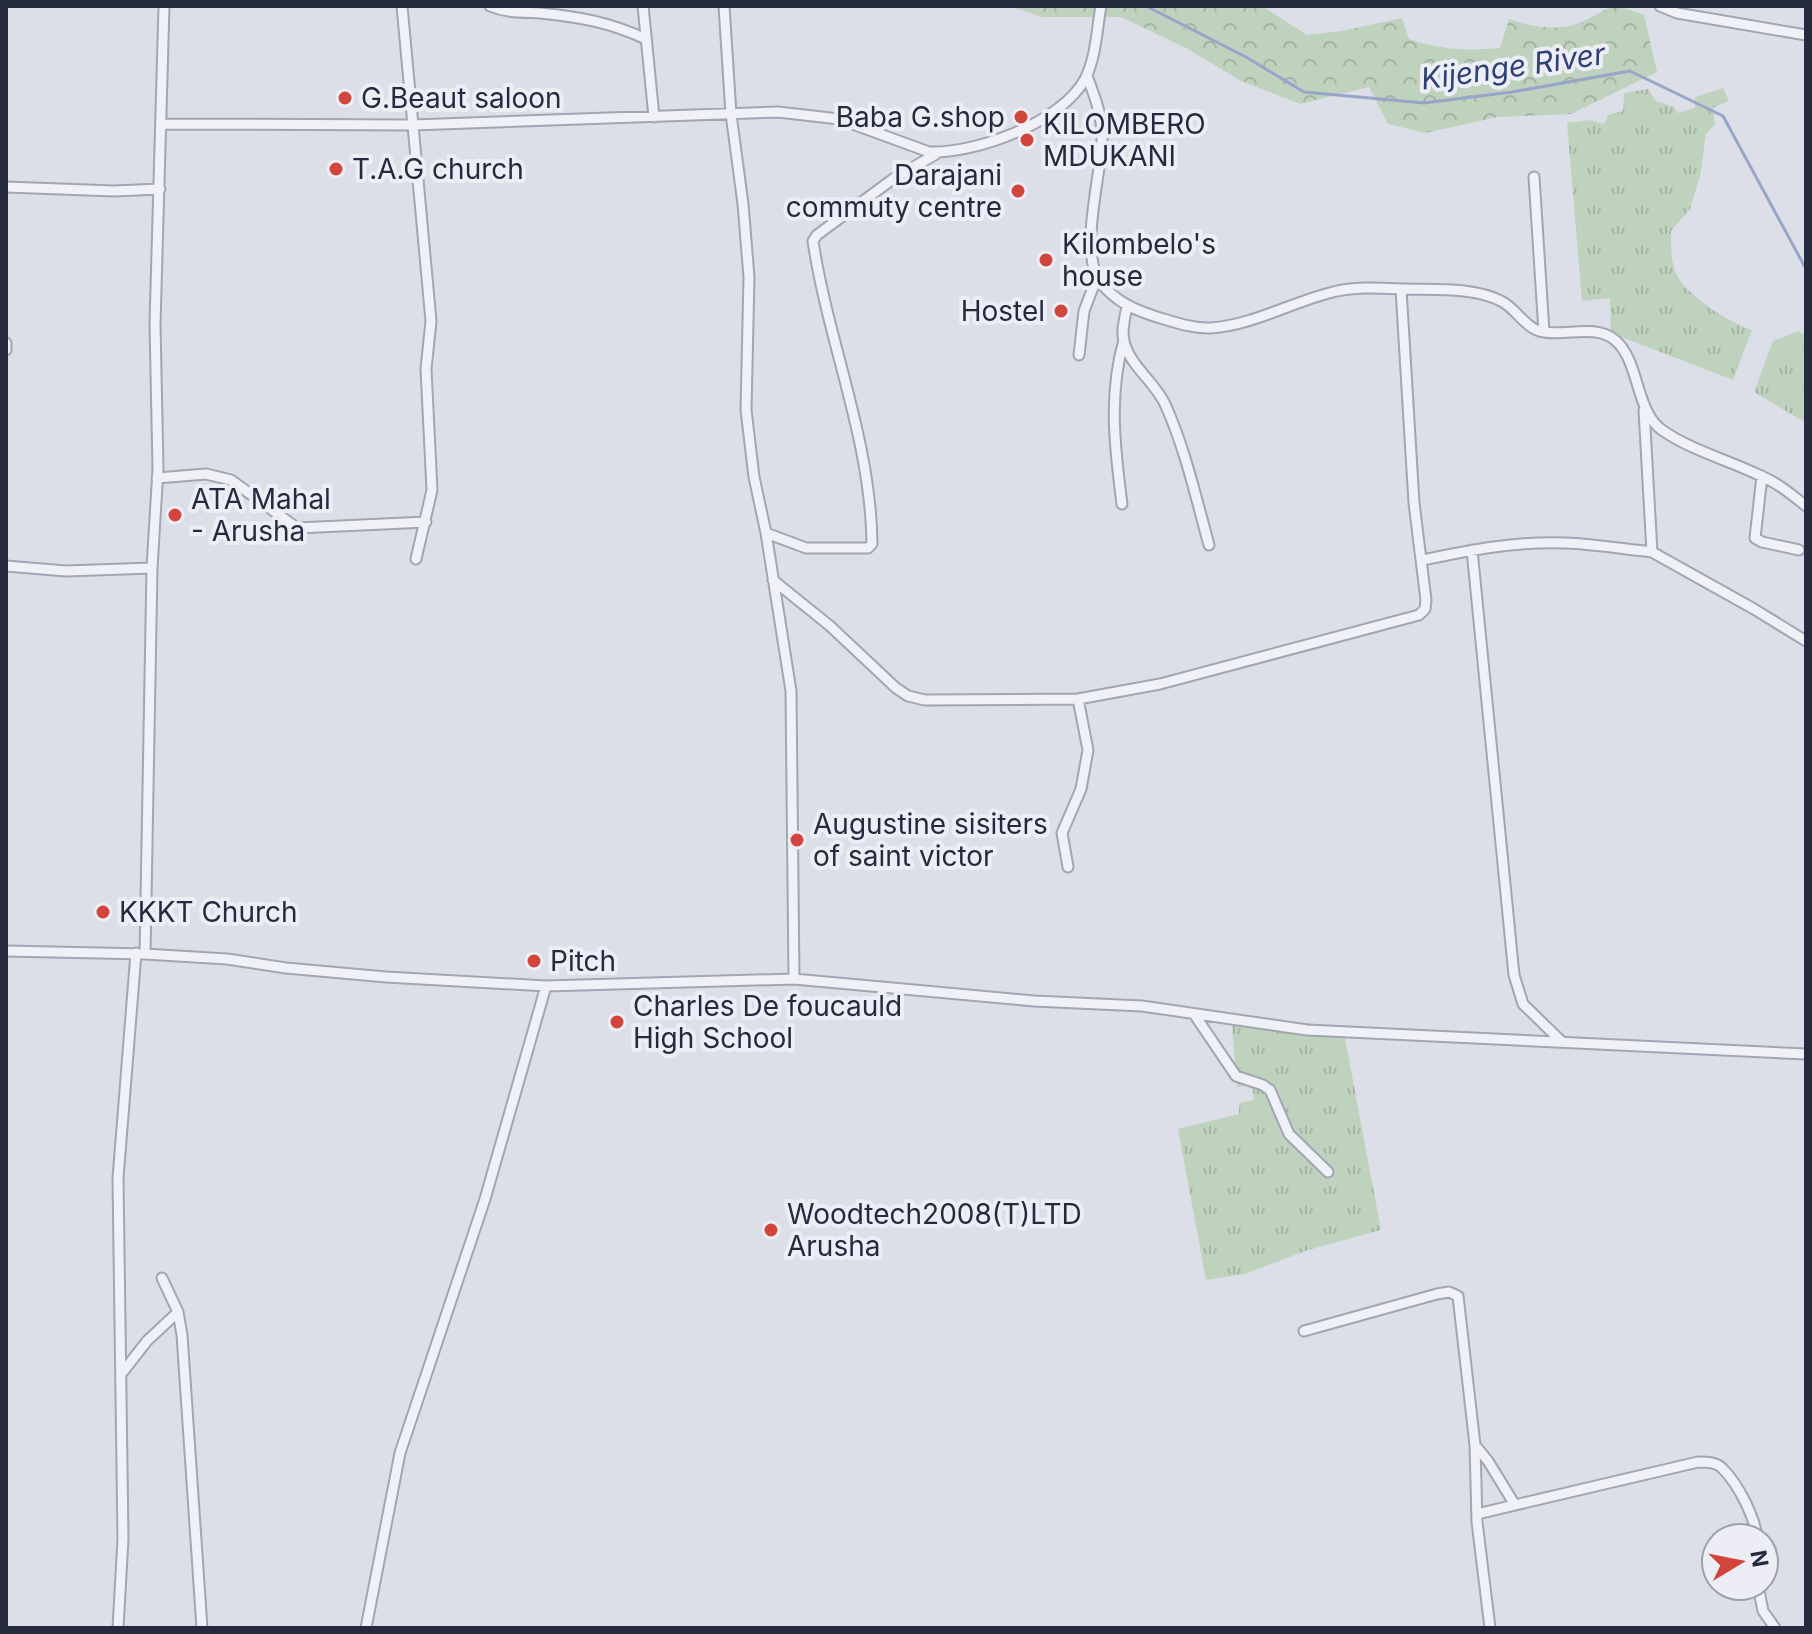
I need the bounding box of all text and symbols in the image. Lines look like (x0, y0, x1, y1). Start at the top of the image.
water label: Kijenge River (1418, 35, 1608, 97)
place label: G.Beaut saloon (361, 81, 562, 115)
marker: G.Beaut saloon (336, 89, 354, 107)
place label: Baba G.shop (836, 100, 1005, 134)
place label: KILOMBERO MDUKANI (1043, 107, 1206, 173)
marker: Baba G.shop (1012, 108, 1030, 126)
marker: KILOMBERO MDUKANI (1018, 131, 1036, 149)
place label: T.A.G church (352, 152, 524, 186)
place label: Darajani commuty centre (786, 158, 1002, 224)
marker: T.A.G church (327, 160, 345, 178)
marker: Darajani commuty centre (1009, 182, 1027, 200)
place label: Kilombelo's house (1062, 227, 1216, 293)
marker: Kilombelo's house (1037, 251, 1055, 269)
place label: Hostel (961, 294, 1045, 328)
marker: Hostel (1052, 302, 1070, 320)
place label: ATA Mahal - Arusha (191, 482, 331, 548)
marker: ATA Mahal - Arusha (166, 506, 184, 524)
place label: Augustine sisiters of saint victor (813, 807, 1048, 873)
marker: Augustine sisiters of saint victor (788, 831, 806, 849)
place label: KKKT Church (119, 895, 298, 929)
marker: KKKT Church (94, 903, 112, 921)
place label: Pitch (550, 944, 616, 978)
marker: Pitch (525, 952, 543, 970)
place label: Charles De foucauld High School (633, 989, 902, 1055)
marker: Charles De foucauld High School (608, 1013, 626, 1031)
place label: Woodtech2008(T)LTD Arusha (787, 1197, 1082, 1263)
marker: Woodtech2008(T)LTD Arusha (762, 1221, 780, 1239)
north arrow (1700, 1522, 1780, 1602)
text: N (1745, 1548, 1774, 1569)

